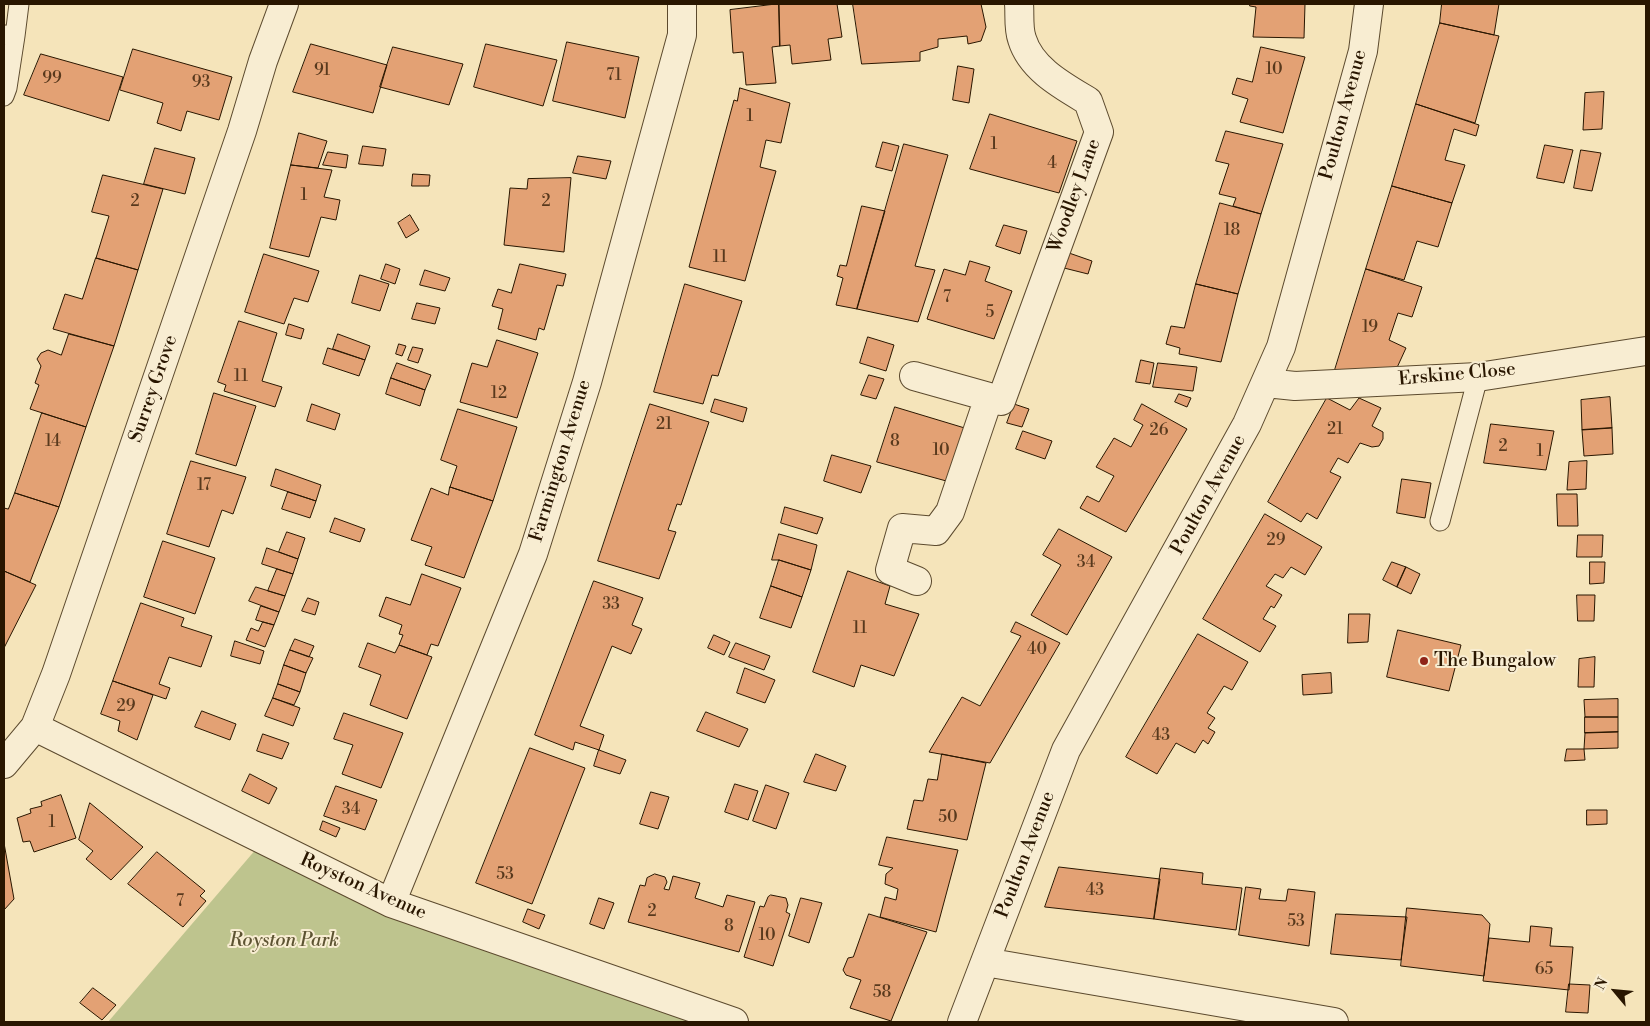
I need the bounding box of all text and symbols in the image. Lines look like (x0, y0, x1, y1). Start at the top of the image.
street label: Poulton Avenue (1316, 47, 1372, 183)
house number: 10 (1266, 60, 1282, 80)
house number: 91 (314, 61, 330, 81)
house number: 71 (606, 66, 622, 86)
house number: 99 (42, 69, 62, 89)
house number: 93 (192, 73, 210, 93)
house number: 1 (747, 107, 753, 127)
house number: 1 (991, 135, 997, 155)
street label: Woodley Lane (1044, 136, 1106, 256)
house number: 4 (1047, 154, 1057, 174)
house number: 1 (301, 186, 307, 206)
house number: 2 (130, 192, 140, 212)
house number: 2 (541, 192, 551, 212)
house number: 18 (1224, 221, 1240, 241)
house number: 11 (713, 248, 727, 268)
house number: 7 (943, 288, 951, 308)
house number: 5 (986, 303, 994, 323)
house number: 19 (1362, 318, 1378, 338)
street label: Surrey Grove (125, 332, 183, 446)
street label: Erskine Close (1397, 359, 1517, 391)
house number: 11 (234, 367, 248, 387)
street label: Farmington Avenue (525, 377, 597, 545)
house number: 12 (491, 384, 507, 404)
house number: 21 (656, 415, 672, 435)
house number: 21 (1327, 420, 1343, 440)
house number: 26 (1150, 421, 1168, 441)
street label: Poulton Avenue (1167, 431, 1251, 559)
house number: 14 (45, 432, 61, 452)
house number: 8 (890, 432, 900, 452)
house number: 2 (1498, 437, 1508, 457)
house number: 10 (933, 441, 949, 461)
house number: 1 (1537, 442, 1543, 462)
house number: 17 (197, 476, 211, 496)
house number: 29 (1267, 531, 1285, 551)
house number: 34 (1077, 553, 1095, 573)
house number: 33 (602, 595, 620, 615)
house number: 11 (853, 619, 867, 639)
house number: 40 (1027, 640, 1047, 660)
place label: The Bungalow (1434, 650, 1556, 672)
marker: The Bungalow (1418, 655, 1430, 667)
house number: 29 (117, 697, 135, 717)
house number: 43 (1152, 726, 1170, 746)
street label: Poulton Avenue (991, 788, 1061, 922)
house number: 34 (342, 800, 360, 820)
house number: 50 (938, 808, 958, 828)
house number: 1 (49, 813, 55, 833)
street label: Royston Avenue (296, 849, 430, 925)
house number: 53 (496, 865, 514, 885)
house number: 43 (1086, 881, 1104, 901)
house number: 7 (176, 892, 184, 912)
house number: 2 (647, 902, 657, 922)
house number: 53 (1287, 912, 1305, 932)
house number: 8 (724, 917, 734, 937)
house number: 10 (759, 926, 775, 946)
park label: Royston Park (229, 930, 339, 952)
house number: 65 (1535, 960, 1553, 980)
north arrow (1590, 966, 1640, 1016)
text: N (1591, 975, 1612, 993)
house number: 58 (873, 983, 891, 1003)

